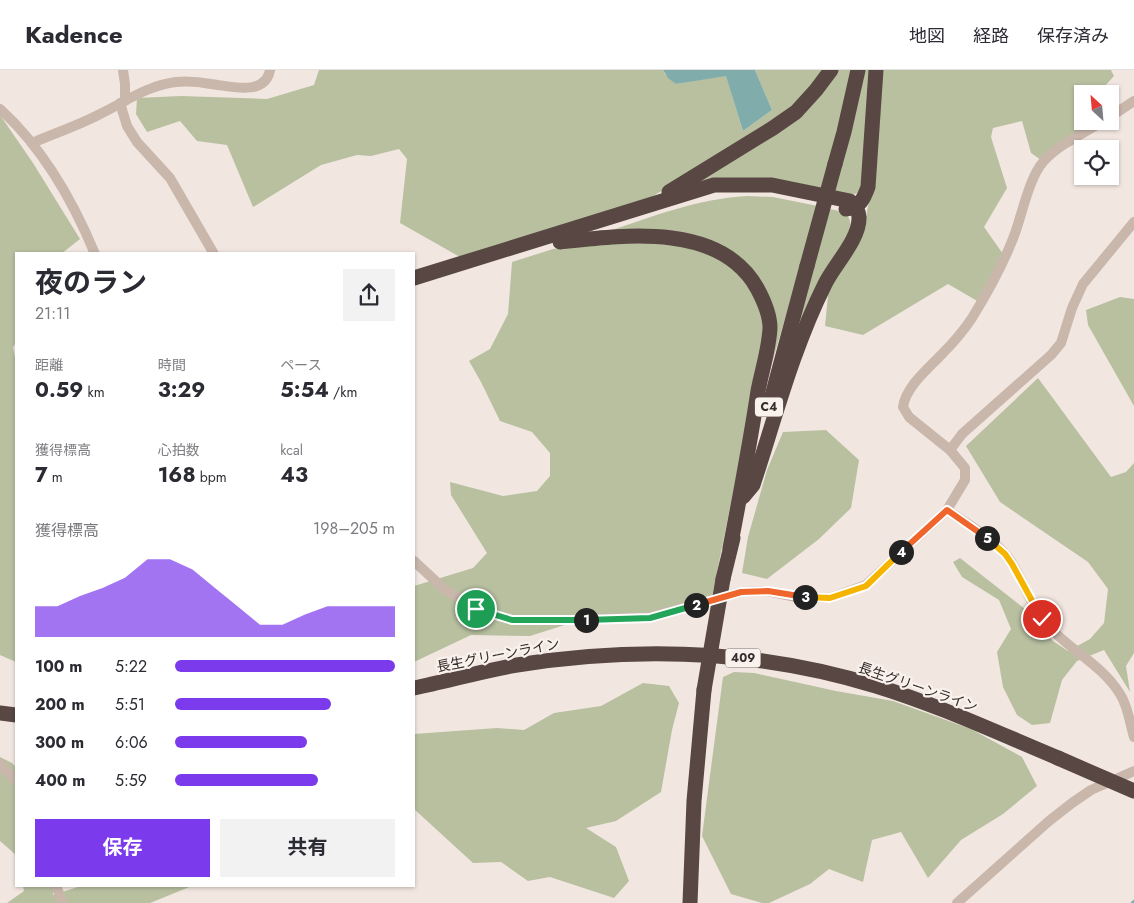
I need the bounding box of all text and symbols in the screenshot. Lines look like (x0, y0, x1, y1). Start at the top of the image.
text: Kadence (25, 17, 123, 52)
text: 地図 (909, 23, 945, 49)
text: 経路 (973, 23, 1009, 49)
text: 保存済み (1037, 23, 1109, 49)
north arrow (1074, 85, 1119, 130)
map controls (1074, 85, 1119, 185)
button: locate (1074, 140, 1119, 185)
text: 夜のラン (35, 262, 147, 303)
button: share (343, 269, 395, 321)
text: 21:11 (35, 302, 71, 325)
text: 距離 (35, 355, 63, 375)
text: 時間 (158, 355, 186, 375)
text: ペース (280, 355, 322, 375)
text: 0.59 (35, 375, 83, 405)
text: 3:29 (158, 375, 205, 405)
text: 5:54 (280, 375, 329, 405)
text: km (83, 382, 105, 402)
text: /km (329, 382, 357, 402)
road number: C4 (755, 398, 783, 417)
text: 獲得標高 (35, 440, 91, 460)
text: 心拍数 (158, 440, 200, 460)
text: kcal (280, 440, 303, 460)
text: 7 (35, 460, 48, 490)
text: 168 (158, 460, 196, 490)
text: 43 (280, 460, 308, 490)
text: m (48, 467, 63, 487)
text: bpm (196, 467, 227, 487)
text: 198–205 m (313, 517, 395, 540)
text: 獲得標高 (35, 519, 99, 542)
pin: 5 (974, 526, 1000, 550)
text: 5 (983, 528, 992, 548)
pin: 4 (888, 540, 914, 564)
text: 4 (897, 542, 906, 562)
pin: 3 (792, 584, 818, 610)
text: 3 (801, 587, 810, 607)
pin (455, 588, 497, 630)
pin: 2 (684, 592, 708, 618)
icon: arrive (462, 595, 490, 623)
text: 2 (692, 595, 701, 615)
pin (1021, 598, 1063, 640)
icon: check (1028, 605, 1056, 633)
pin: 1 (574, 608, 598, 632)
text: 1 (583, 610, 590, 630)
street label: 長生グリーンライン (435, 633, 561, 677)
road number: 409 (726, 648, 760, 668)
text: 100 m (35, 655, 82, 678)
text: 5:22 (115, 655, 147, 678)
street label: 長生グリーンライン (856, 657, 980, 717)
text: 200 m (35, 693, 85, 716)
text: 5:51 (115, 693, 145, 716)
text: 300 m (35, 731, 84, 754)
text: 6:06 (115, 731, 148, 754)
text: 400 m (35, 769, 85, 792)
text: 5:59 (115, 769, 147, 792)
button: 保存 (35, 819, 210, 877)
button: 共有 (220, 819, 395, 877)

